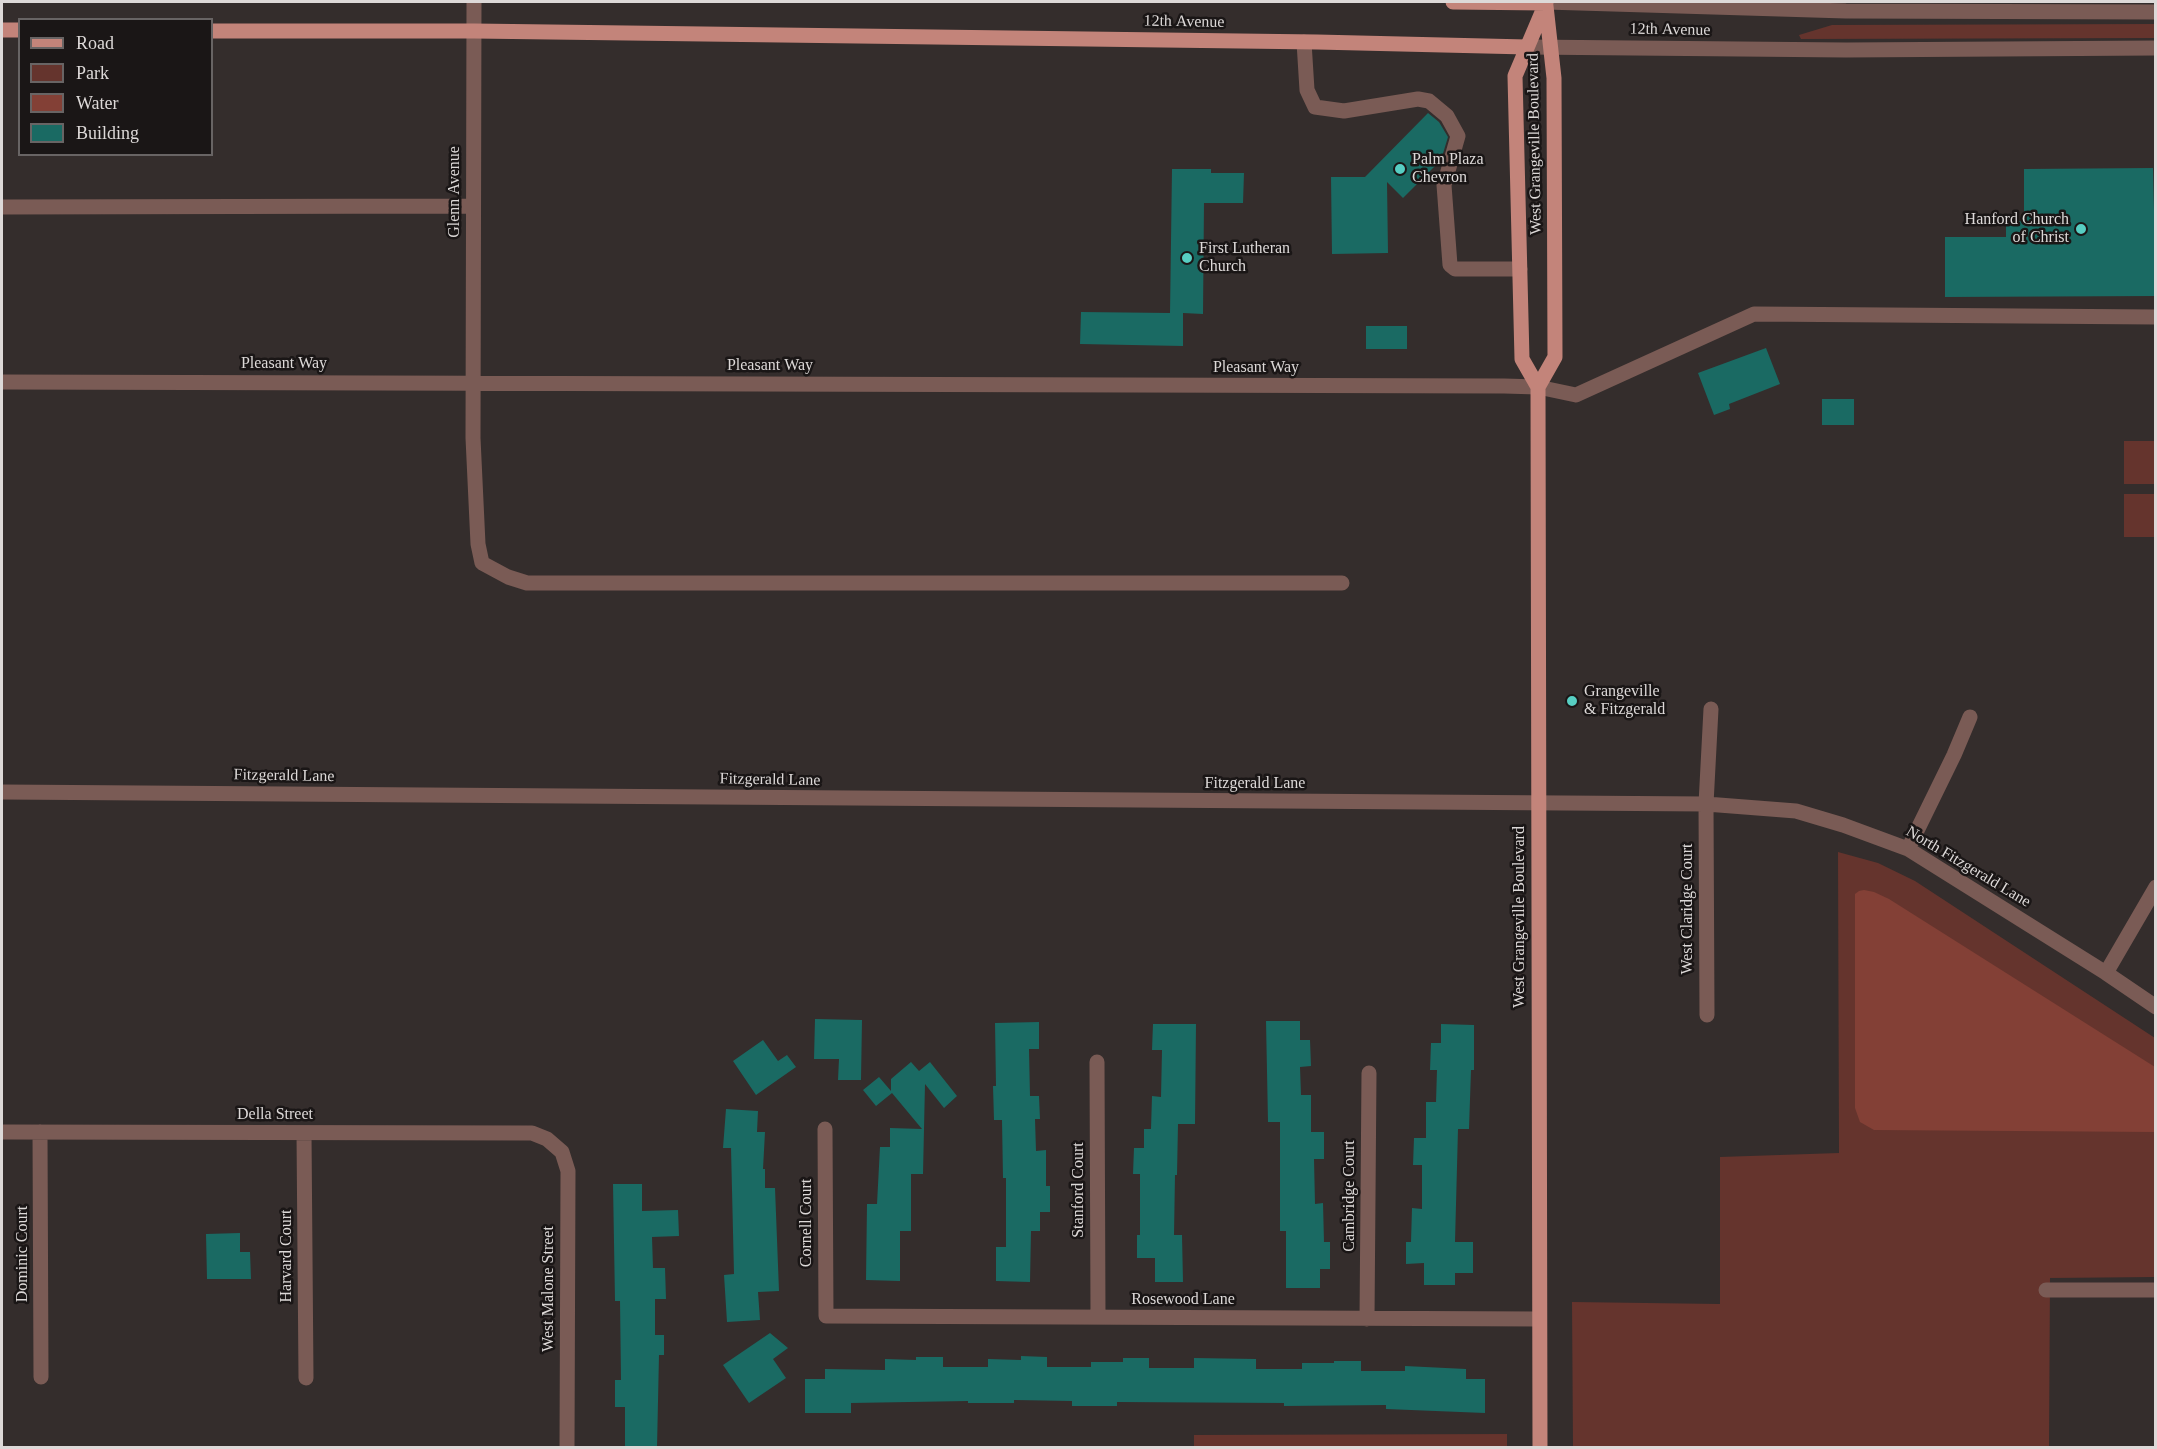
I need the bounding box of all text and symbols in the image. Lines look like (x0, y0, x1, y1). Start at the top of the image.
street label: 12th Avenue (1143, 12, 1225, 32)
legend (18, 18, 213, 156)
street label: 12th Avenue (1629, 20, 1711, 40)
text: Road (76, 33, 114, 53)
street label: West Grangeville Boulevard (1524, 53, 1546, 235)
text: Park (76, 63, 109, 83)
text: Water (76, 93, 119, 113)
text: Building (76, 123, 139, 143)
street label: Glenn Avenue (445, 146, 465, 238)
place label: Palm Plaza Chevron (1412, 150, 1484, 188)
marker: Palm Plaza Chevron (1393, 162, 1407, 176)
place label: Hanford Church of Christ (1965, 210, 2069, 248)
marker: Hanford Church of Christ (2074, 222, 2088, 236)
place label: First Lutheran Church (1199, 239, 1290, 277)
marker: First Lutheran Church (1180, 251, 1194, 265)
street label: Pleasant Way (241, 354, 327, 374)
street label: Pleasant Way (727, 356, 813, 376)
street label: Pleasant Way (1213, 358, 1299, 378)
place label: Grangeville & Fitzgerald (1584, 682, 1665, 720)
marker: Grangeville & Fitzgerald (1565, 694, 1579, 708)
street label: Fitzgerald Lane (233, 766, 335, 786)
street label: Fitzgerald Lane (719, 770, 821, 790)
street label: Fitzgerald Lane (1205, 774, 1305, 794)
street label: North Fitzgerald Lane (1902, 822, 2034, 912)
street label: West Grangeville Boulevard (1510, 826, 1530, 1008)
street label: West Claridge Court (1678, 843, 1698, 975)
street label: Della Street (237, 1105, 313, 1125)
street label: Cambridge Court (1340, 1140, 1360, 1252)
street label: Stanford Court (1069, 1142, 1089, 1238)
street label: Cornell Court (797, 1179, 817, 1267)
street label: Dominic Court (13, 1206, 33, 1302)
street label: Harvard Court (277, 1210, 297, 1302)
street label: West Malone Street (539, 1226, 559, 1352)
street label: Rosewood Lane (1131, 1290, 1235, 1310)

